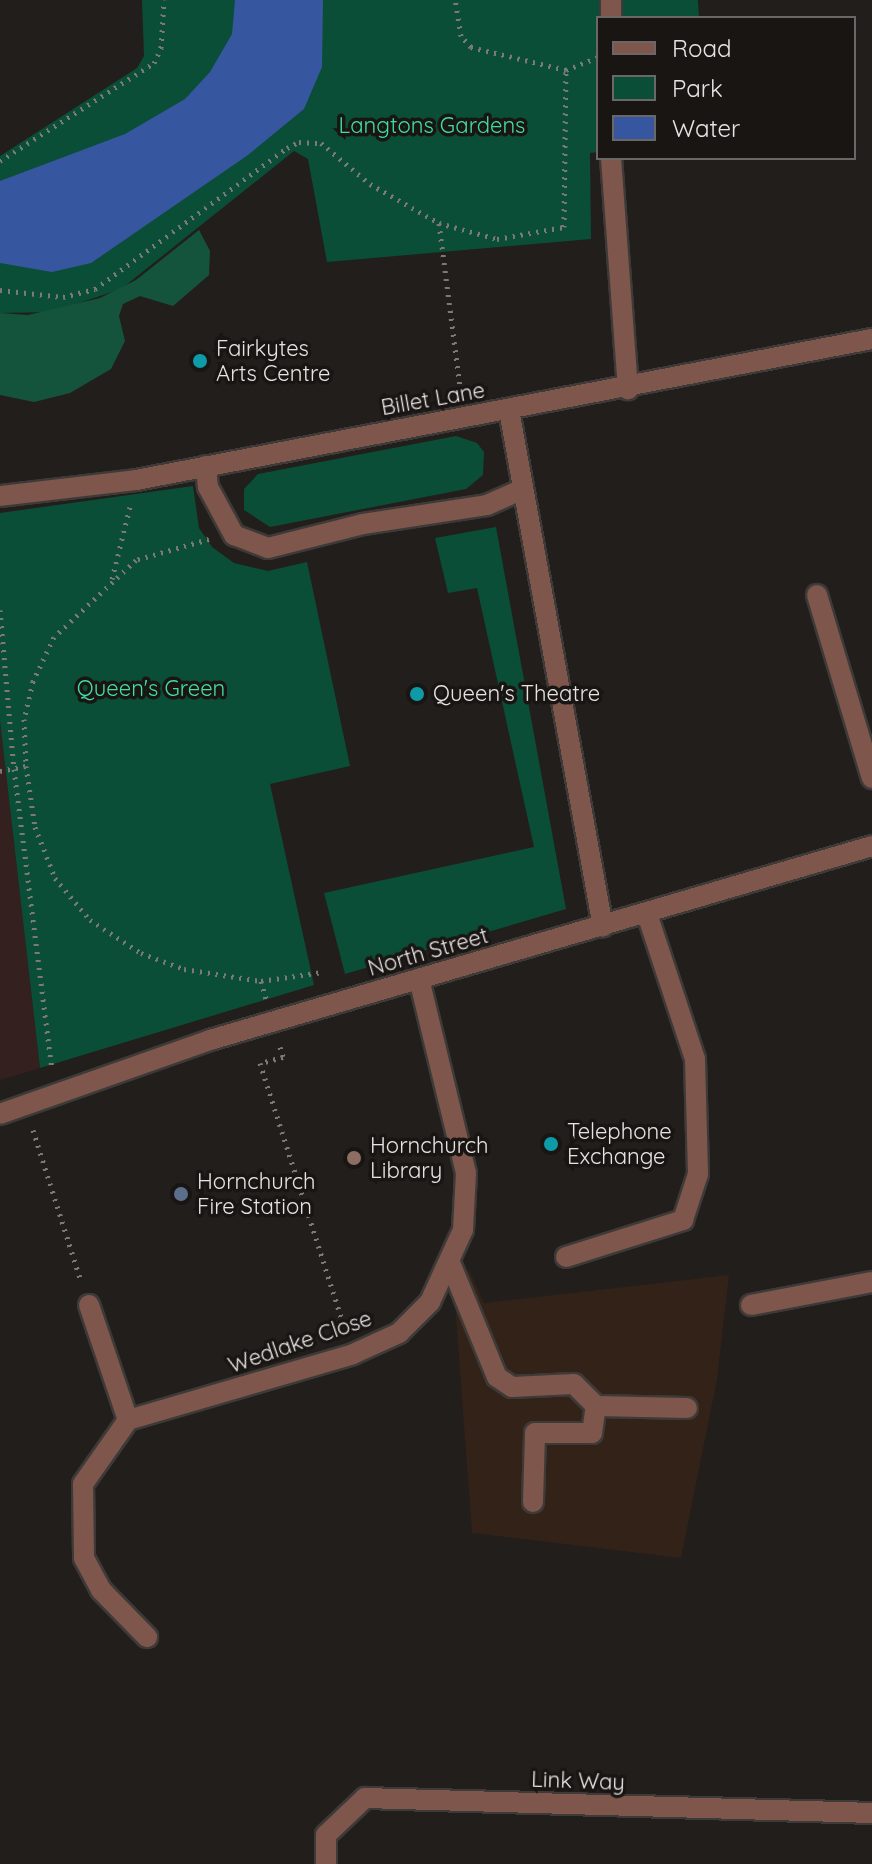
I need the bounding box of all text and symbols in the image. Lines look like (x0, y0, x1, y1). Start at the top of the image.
legend (596, 16, 856, 160)
text: Road (672, 33, 732, 63)
text: Park (672, 73, 723, 103)
park label: Langtons Gardens (339, 113, 525, 139)
text: Water (672, 113, 740, 143)
place label: Fairkytes Arts Centre (216, 335, 330, 386)
marker: Fairkytes Arts Centre (191, 352, 209, 370)
street label: Billet Lane (379, 377, 487, 421)
park label: Queen's Green (77, 676, 225, 702)
place label: Queen's Theatre (433, 681, 600, 707)
marker: Queen's Theatre (408, 685, 426, 703)
street label: North Street (365, 922, 491, 982)
place label: Telephone Exchange (567, 1118, 672, 1170)
place label: Hornchurch Library (370, 1132, 489, 1184)
marker: Telephone Exchange (542, 1135, 560, 1153)
marker: Hornchurch Library (345, 1149, 363, 1167)
place label: Hornchurch Fire Station (197, 1168, 316, 1220)
marker: Hornchurch Fire Station (172, 1185, 190, 1203)
street label: Wedlake Close (225, 1305, 375, 1379)
street label: Link Way (531, 1766, 625, 1796)

